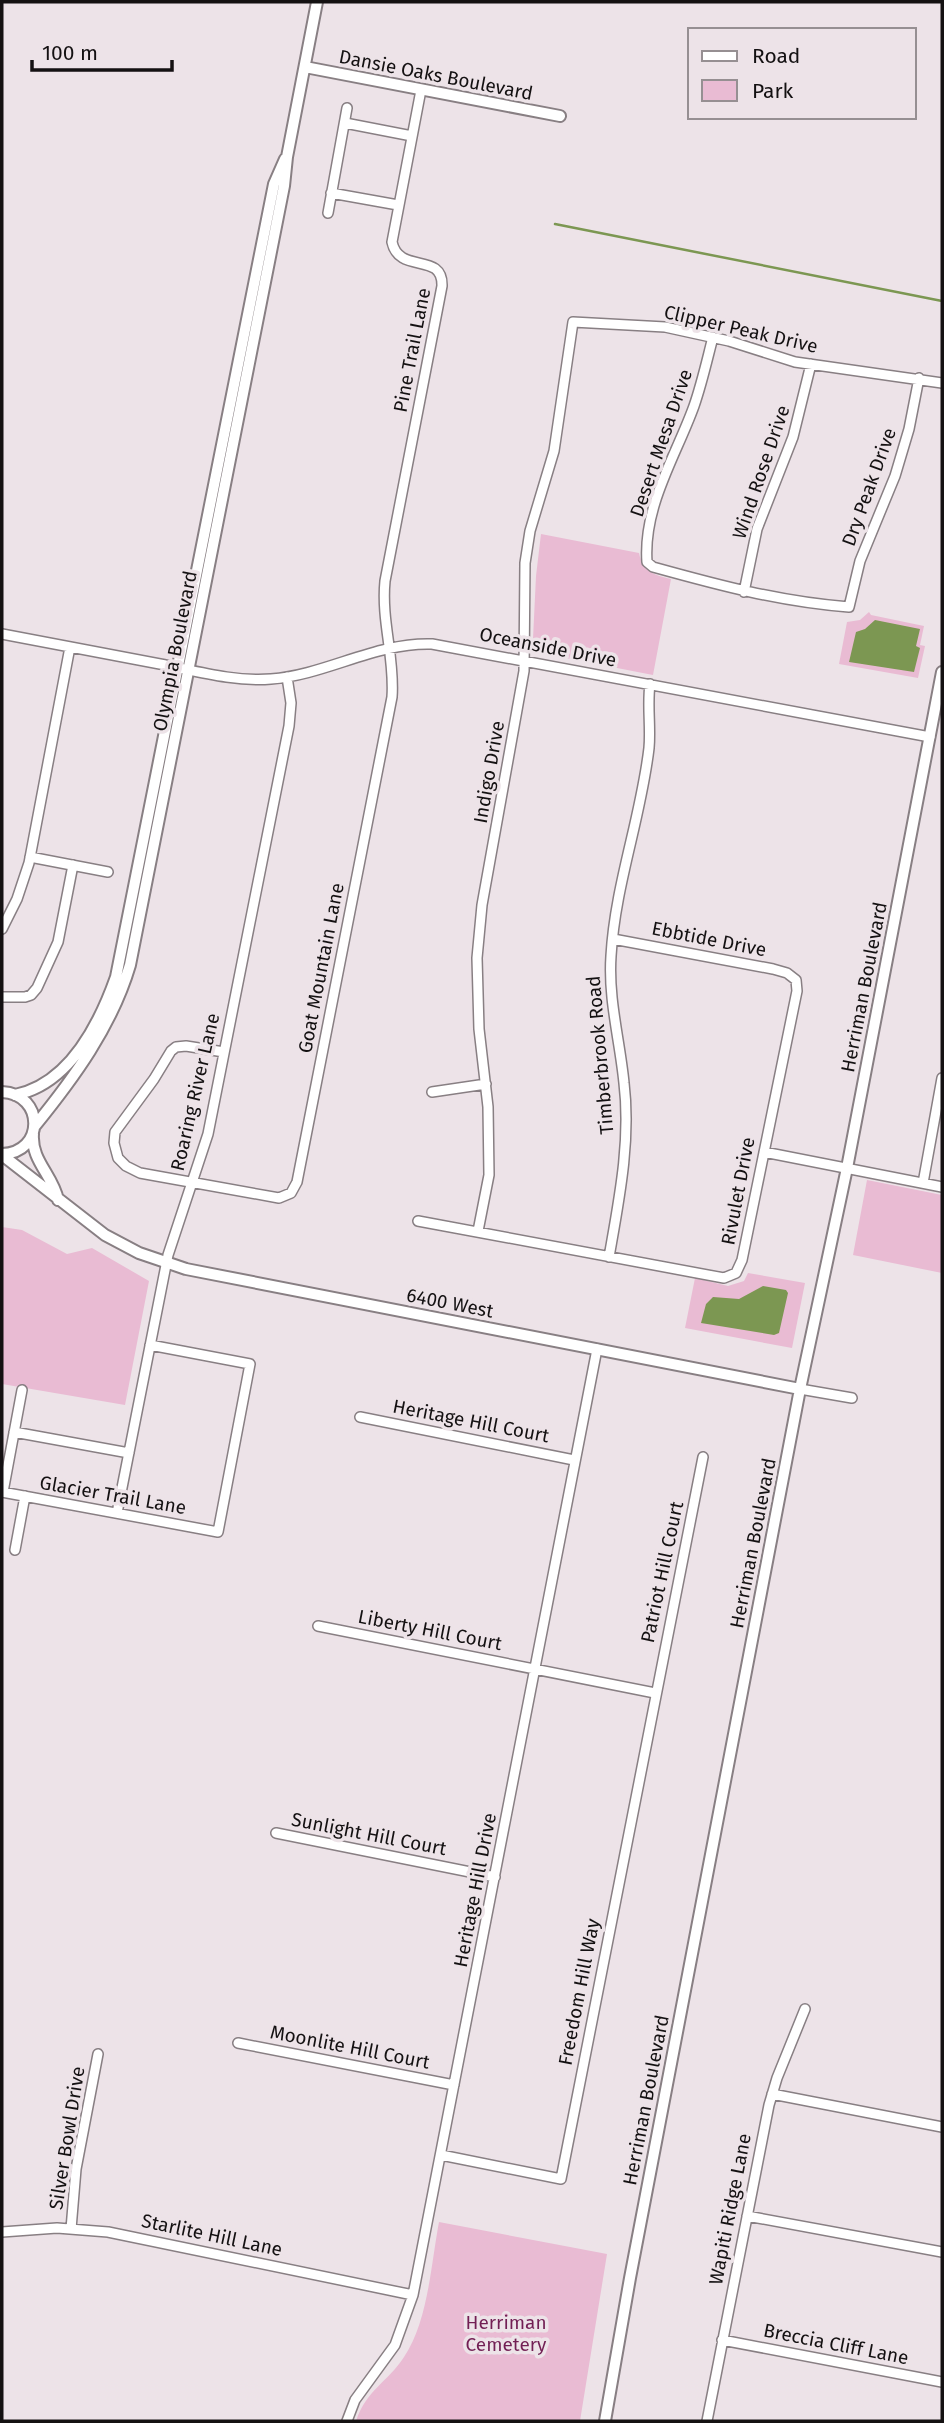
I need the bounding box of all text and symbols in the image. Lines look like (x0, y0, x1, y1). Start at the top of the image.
scale bar (32, 28, 172, 72)
legend (688, 28, 916, 119)
text: 100 m (42, 40, 98, 66)
text: Road (752, 43, 800, 69)
street label: Dansie Oaks Boulevard (337, 45, 535, 105)
text: Park (752, 78, 794, 104)
street label: Pine Trail Lane (389, 286, 435, 414)
street label: Clipper Peak Drive (662, 300, 820, 358)
street label: Desert Mesa Drive (625, 366, 697, 520)
street label: Wind Rose Drive (727, 402, 795, 542)
street label: Dry Peak Drive (837, 425, 901, 549)
street label: Olympia Boulevard (148, 569, 202, 733)
street label: Oceanside Drive (478, 622, 618, 672)
street label: Indigo Drive (469, 719, 509, 825)
street label: Goat Mountain Lane (293, 881, 349, 1055)
street label: Herriman Boulevard (836, 900, 892, 1074)
street label: Ebbtide Drive (650, 917, 768, 961)
street label: Timberbrook Road (582, 975, 618, 1135)
street label: Roaring River Lane (166, 1011, 224, 1173)
street label: Rivulet Drive (716, 1135, 760, 1247)
street label: 6400 West (405, 1283, 496, 1323)
street label: Heritage Hill Court (391, 1395, 551, 1447)
street label: Herriman Boulevard (725, 1456, 781, 1630)
street label: Glacier Trail Lane (38, 1471, 188, 1519)
street label: Patriot Hill Court (636, 1499, 688, 1645)
street label: Liberty Hill Court (356, 1605, 504, 1655)
street label: Sunlight Hill Court (290, 1808, 449, 1860)
street label: Heritage Hill Drive (449, 1811, 501, 1969)
street label: Freedom Hill Way (554, 1916, 605, 2067)
street label: Herriman Boulevard (618, 2013, 674, 2187)
street label: Moonlite Hill Court (268, 2020, 432, 2074)
street label: Silver Bowl Drive (44, 2065, 90, 2211)
street label: Wapiti Ridge Lane (704, 2131, 756, 2287)
street label: Starlite Hill Lane (140, 2209, 284, 2261)
park label: Herriman Cemetery (465, 2311, 547, 2356)
street label: Breccia Cliff Lane (761, 2319, 911, 2369)

